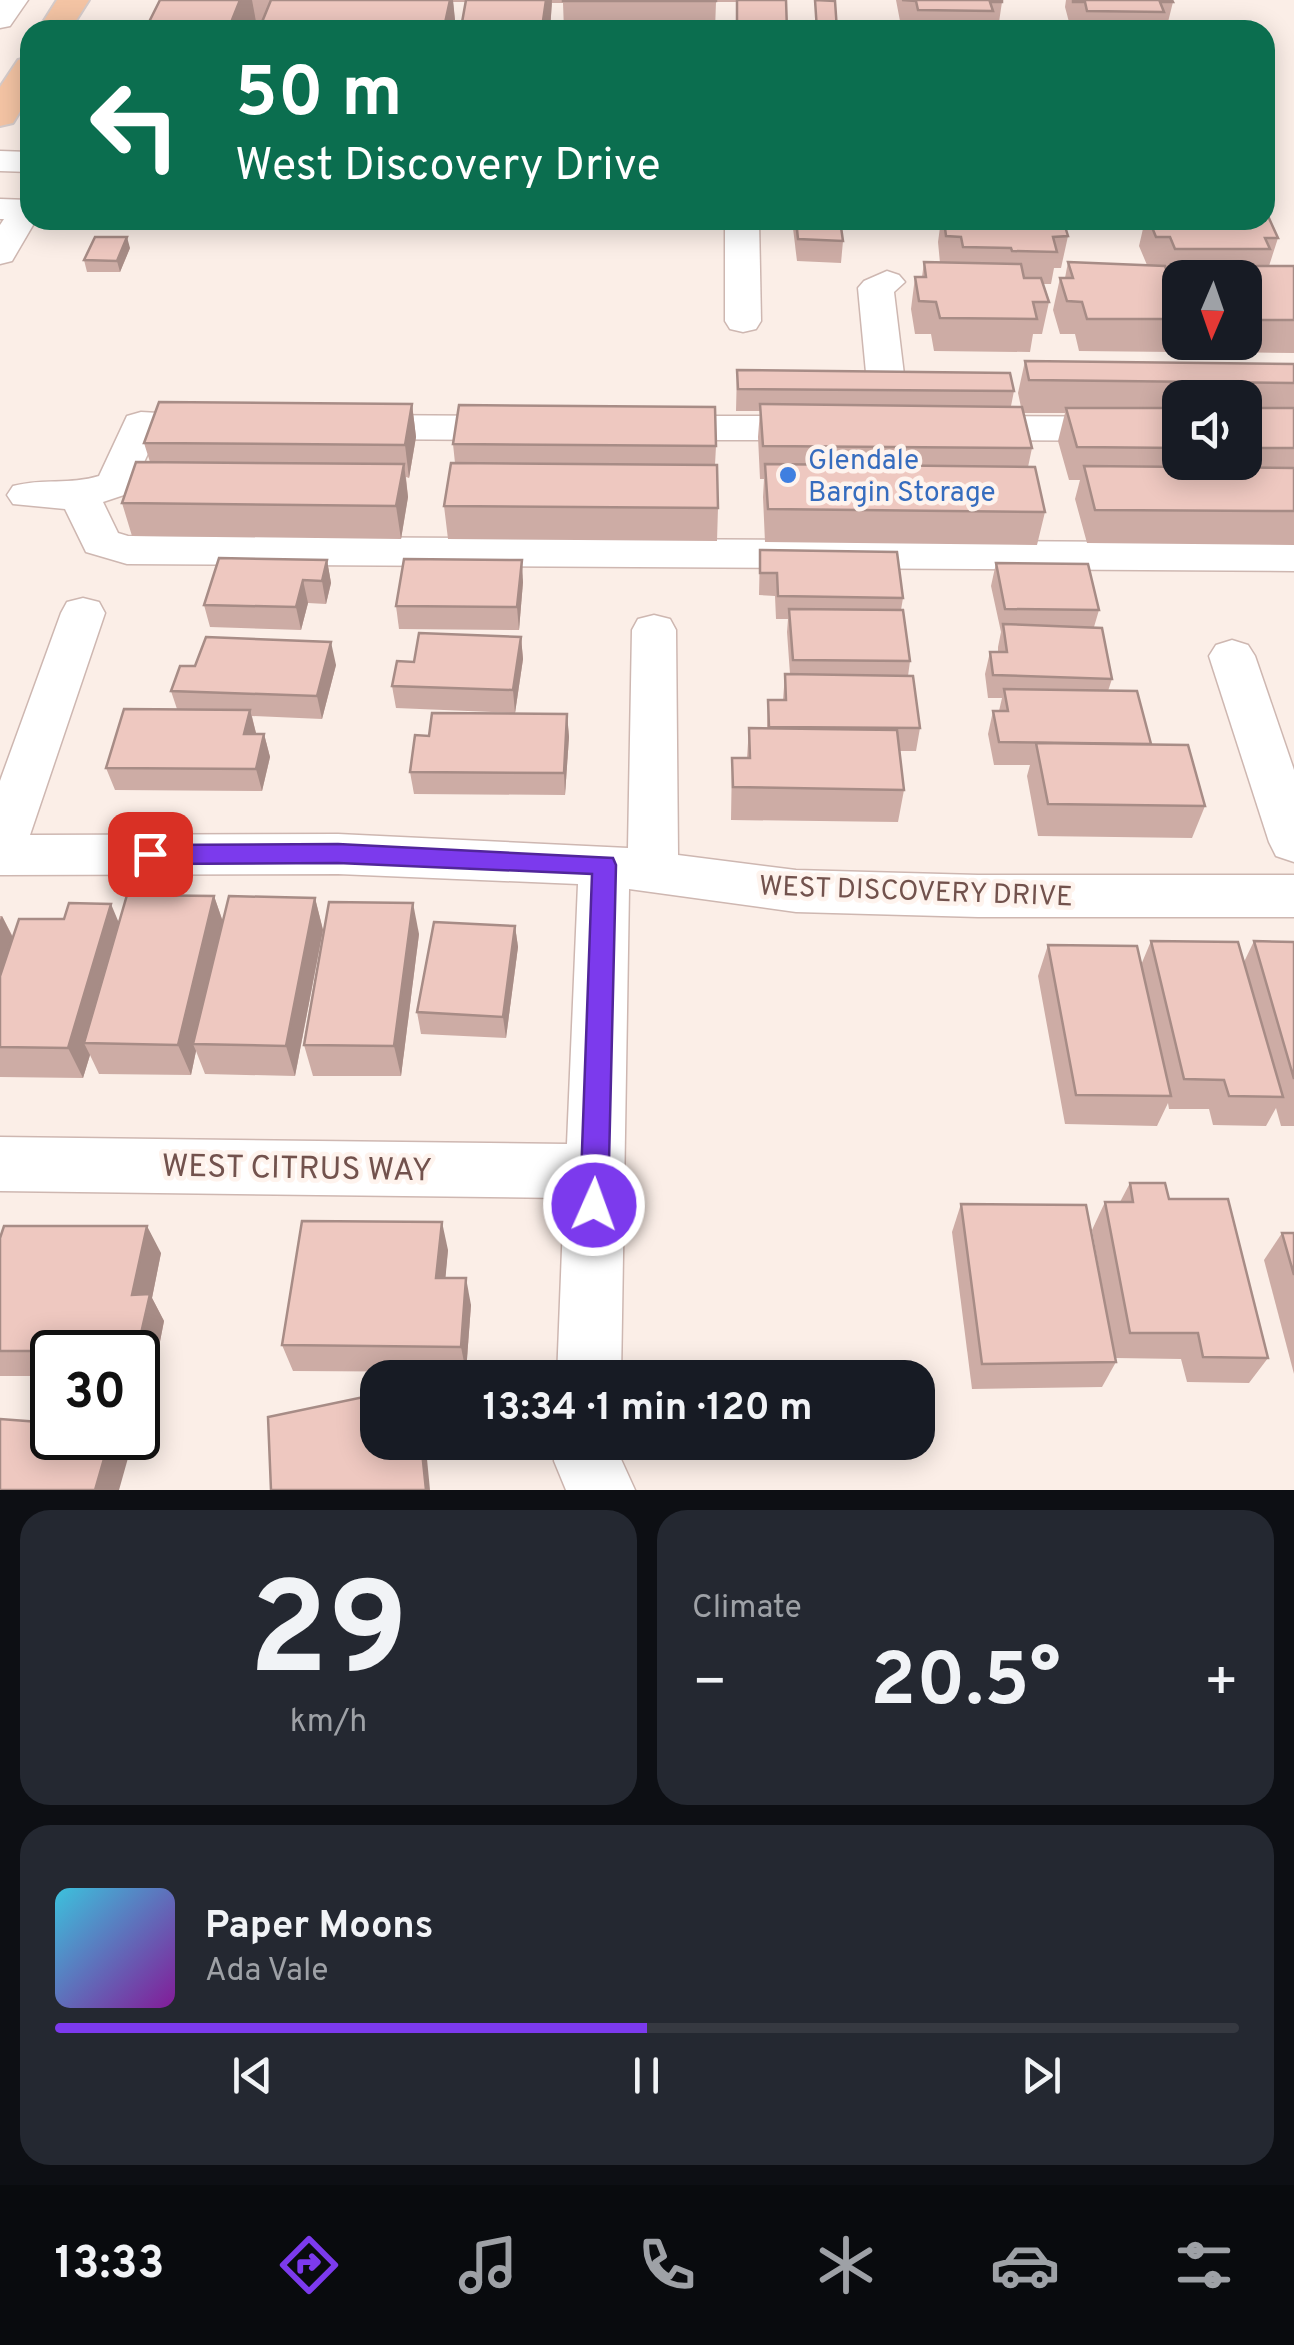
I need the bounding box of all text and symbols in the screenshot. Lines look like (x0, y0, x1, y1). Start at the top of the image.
text: 50 m (235, 52, 402, 141)
icon: left (70, 60, 200, 190)
text: West Discovery Drive (235, 139, 661, 196)
north arrow (1162, 260, 1262, 360)
map controls (1162, 260, 1262, 480)
button: sound (1162, 380, 1262, 480)
place label: Glendale Bargin Storage (808, 444, 996, 512)
marker: Glendale Bargin Storage (777, 464, 799, 486)
pin (108, 812, 193, 897)
icon: arrive (123, 827, 178, 882)
street label: WEST DISCOVERY DRIVE (758, 870, 1073, 916)
street label: WEST CITRUS WAY (161, 1148, 433, 1192)
position arrow (542, 1153, 646, 1257)
speed limit sign: 30 (30, 1330, 160, 1460)
text: 13:34 · 1 min · 120 m (483, 1385, 812, 1434)
text: 29 (249, 1555, 408, 1720)
text: Climate (692, 1589, 802, 1629)
text: 20.5° (870, 1637, 1061, 1732)
text: − (692, 1650, 727, 1720)
text: + (1204, 1650, 1239, 1720)
text: km/h (290, 1703, 367, 1743)
text: Paper Moons (205, 1903, 434, 1952)
text: Ada Vale (205, 1952, 329, 1992)
icon: previous (225, 2048, 280, 2103)
icon: pause (619, 2048, 674, 2103)
icon: next (1014, 2048, 1069, 2103)
icon: directions (274, 2230, 344, 2300)
icon: music (453, 2230, 523, 2300)
icon: phone (632, 2230, 702, 2300)
icon: climate (811, 2230, 881, 2300)
icon: car (990, 2230, 1060, 2300)
icon: filters (1169, 2230, 1239, 2300)
text: 13:33 (55, 2237, 164, 2294)

